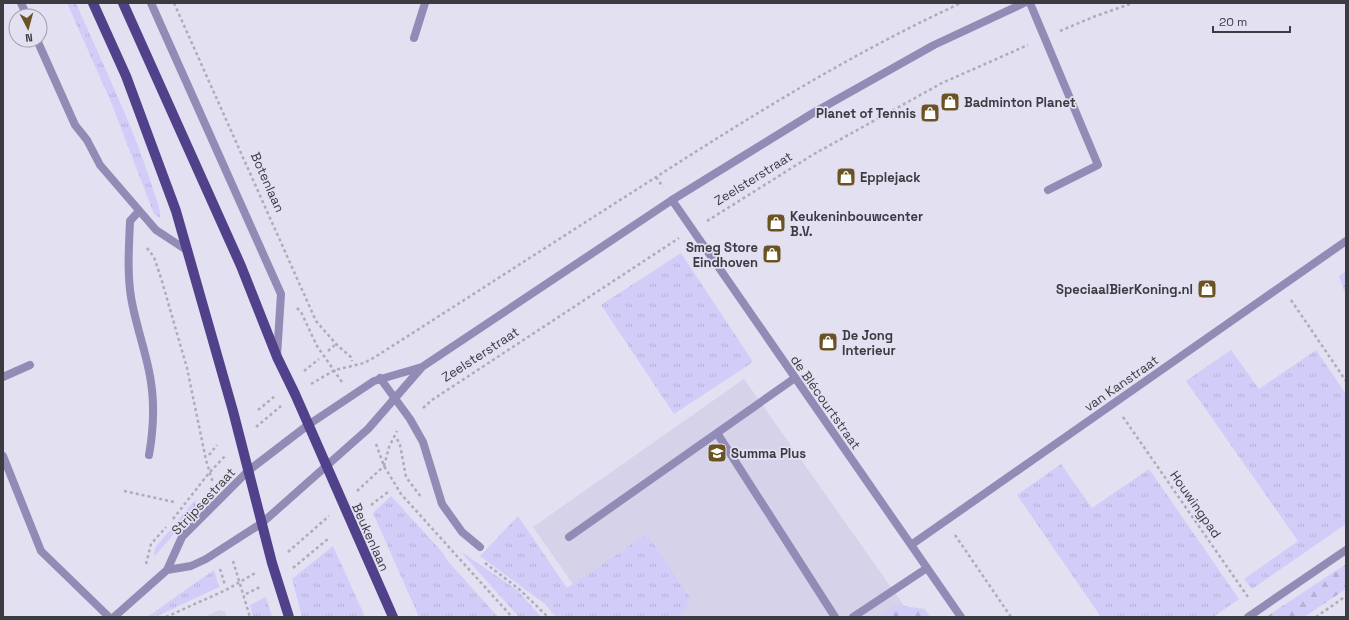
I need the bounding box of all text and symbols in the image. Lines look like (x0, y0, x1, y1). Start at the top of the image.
north arrow (8, 8, 48, 48)
scale bar (1213, 8, 1290, 34)
text: 20 m (1219, 14, 1247, 30)
text: N (25, 31, 33, 45)
shop icon: Badminton Planet (939, 91, 961, 113)
place label: Badminton Planet (964, 94, 1076, 111)
shop icon: Planet of Tennis (919, 102, 941, 124)
place label: Planet of Tennis (816, 105, 916, 122)
street label: Zeelsterstraat (711, 148, 795, 209)
street label: Botenlaan (247, 150, 288, 215)
shop icon: Epplejack (835, 166, 857, 188)
place label: Epplejack (860, 169, 921, 186)
place label: Keukeninbouwcenter B.V. (790, 208, 923, 240)
shop icon: Keukeninbouwcenter B.V. (765, 212, 787, 234)
place label: Smeg Store Eindhoven (686, 239, 758, 271)
shop icon: Smeg Store Eindhoven (761, 243, 783, 265)
shop icon: SpeciaalBierKoning.nl (1196, 278, 1218, 300)
place label: SpeciaalBierKoning.nl (1056, 281, 1193, 298)
street label: Zeelsterstraat (438, 323, 522, 386)
place label: De Jong Interieur (842, 327, 896, 359)
shop icon: De Jong Interieur (817, 331, 839, 353)
street label: de Blécourtstraat (787, 352, 865, 453)
street label: van Kanstraat (1081, 352, 1162, 415)
school or university icon: Summa Plus (706, 442, 728, 464)
place label: Summa Plus (731, 445, 806, 462)
street label: Strijpsestraat (168, 464, 239, 539)
street label: Houwingpad (1166, 467, 1225, 541)
street label: Beukenlaan (348, 501, 393, 574)

